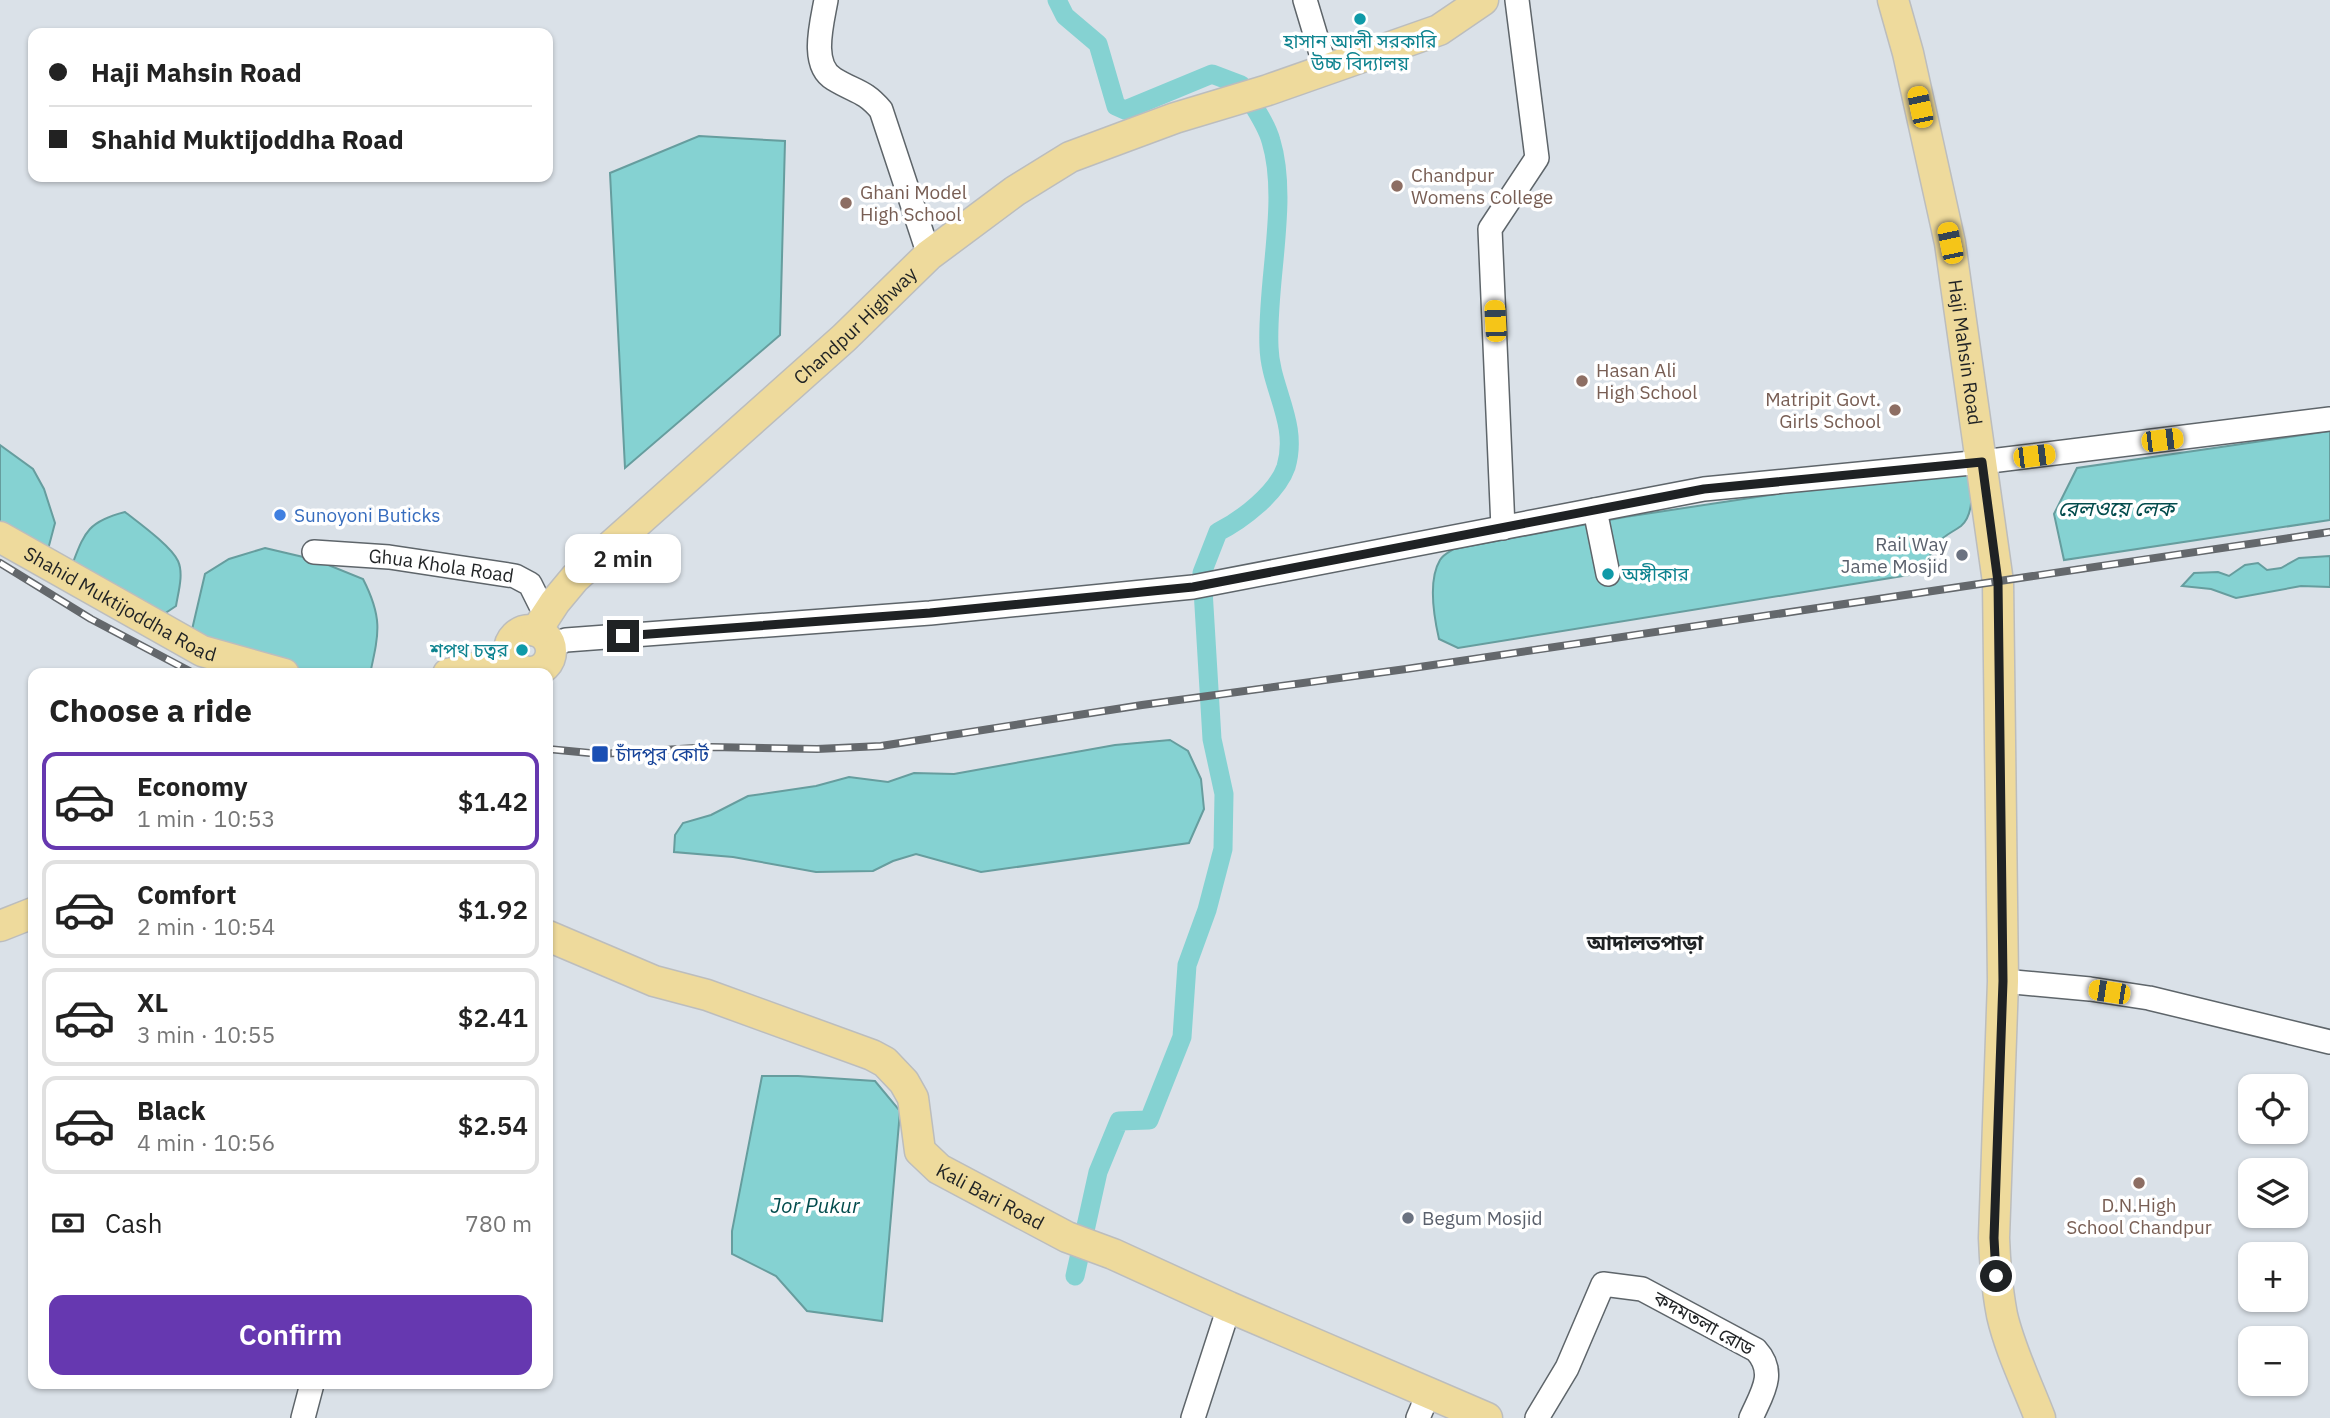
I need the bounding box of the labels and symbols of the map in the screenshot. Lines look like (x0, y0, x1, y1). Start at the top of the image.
marker: হাসান আলী সরকারি উচ্চ বিদ্যালয় (1352, 11, 1368, 27)
place label: হাসান আলী সরকারি উচ্চ বিদ্যালয় (1282, 29, 1437, 75)
car (1906, 84, 1935, 130)
place label: Chandpur Womens College (1411, 163, 1553, 209)
marker: Chandpur Womens College (1389, 178, 1405, 194)
place label: Ghani Model High School (860, 180, 967, 226)
marker: Ghani Model High School (838, 195, 854, 211)
car (1936, 220, 1965, 266)
street label: Chandpur Highway (788, 261, 922, 389)
street label: Haji Mahsin Road (1943, 278, 1988, 427)
car (1484, 299, 1507, 343)
place label: Hasan Ali High School (1596, 358, 1697, 404)
marker: Hasan Ali High School (1574, 373, 1590, 389)
place label: Matripit Govt. Girls School (1765, 387, 1881, 433)
marker: Matripit Govt. Girls School (1887, 402, 1903, 418)
car (2140, 427, 2185, 453)
car (2012, 443, 2057, 469)
water label: রেলওয়ে লেক (2058, 494, 2178, 522)
place label: Sunoyoni Buticks (294, 503, 440, 527)
marker: Sunoyoni Buticks (272, 507, 288, 523)
place label: Rail Way Jame Mosjid (1841, 532, 1949, 578)
callout: 2 min (565, 534, 681, 584)
street label: Shahid Muktijoddha Road (20, 541, 219, 667)
street label: Ghua Khola Road (368, 544, 515, 588)
marker: Rail Way Jame Mosjid (1954, 547, 1970, 563)
place label: অঙ্গীকার (1621, 562, 1689, 586)
marker: অঙ্গীকার (1600, 566, 1616, 582)
route end (607, 620, 639, 652)
place label: শপথ চত্বর (429, 638, 509, 662)
marker: শপথ চত্বর (514, 642, 530, 658)
place label: চাঁদপুর কোর্ট (615, 742, 709, 766)
marker: চাঁদপুর কোর্ট (590, 744, 610, 764)
district label: আদালতপাড়া (1586, 928, 1704, 956)
car (2087, 978, 2132, 1006)
street label: Kali Bari Road (932, 1158, 1048, 1235)
marker: D.N.High School Chandpur (2131, 1175, 2147, 1191)
water label: Jor Pukur (770, 1191, 861, 1219)
place label: D.N.High School Chandpur (2066, 1193, 2212, 1239)
place label: Begum Mosjid (1422, 1206, 1543, 1230)
marker: Begum Mosjid (1400, 1210, 1416, 1226)
route start (1980, 1260, 2012, 1292)
street label: কদমতলা রোড (1649, 1285, 1759, 1361)

